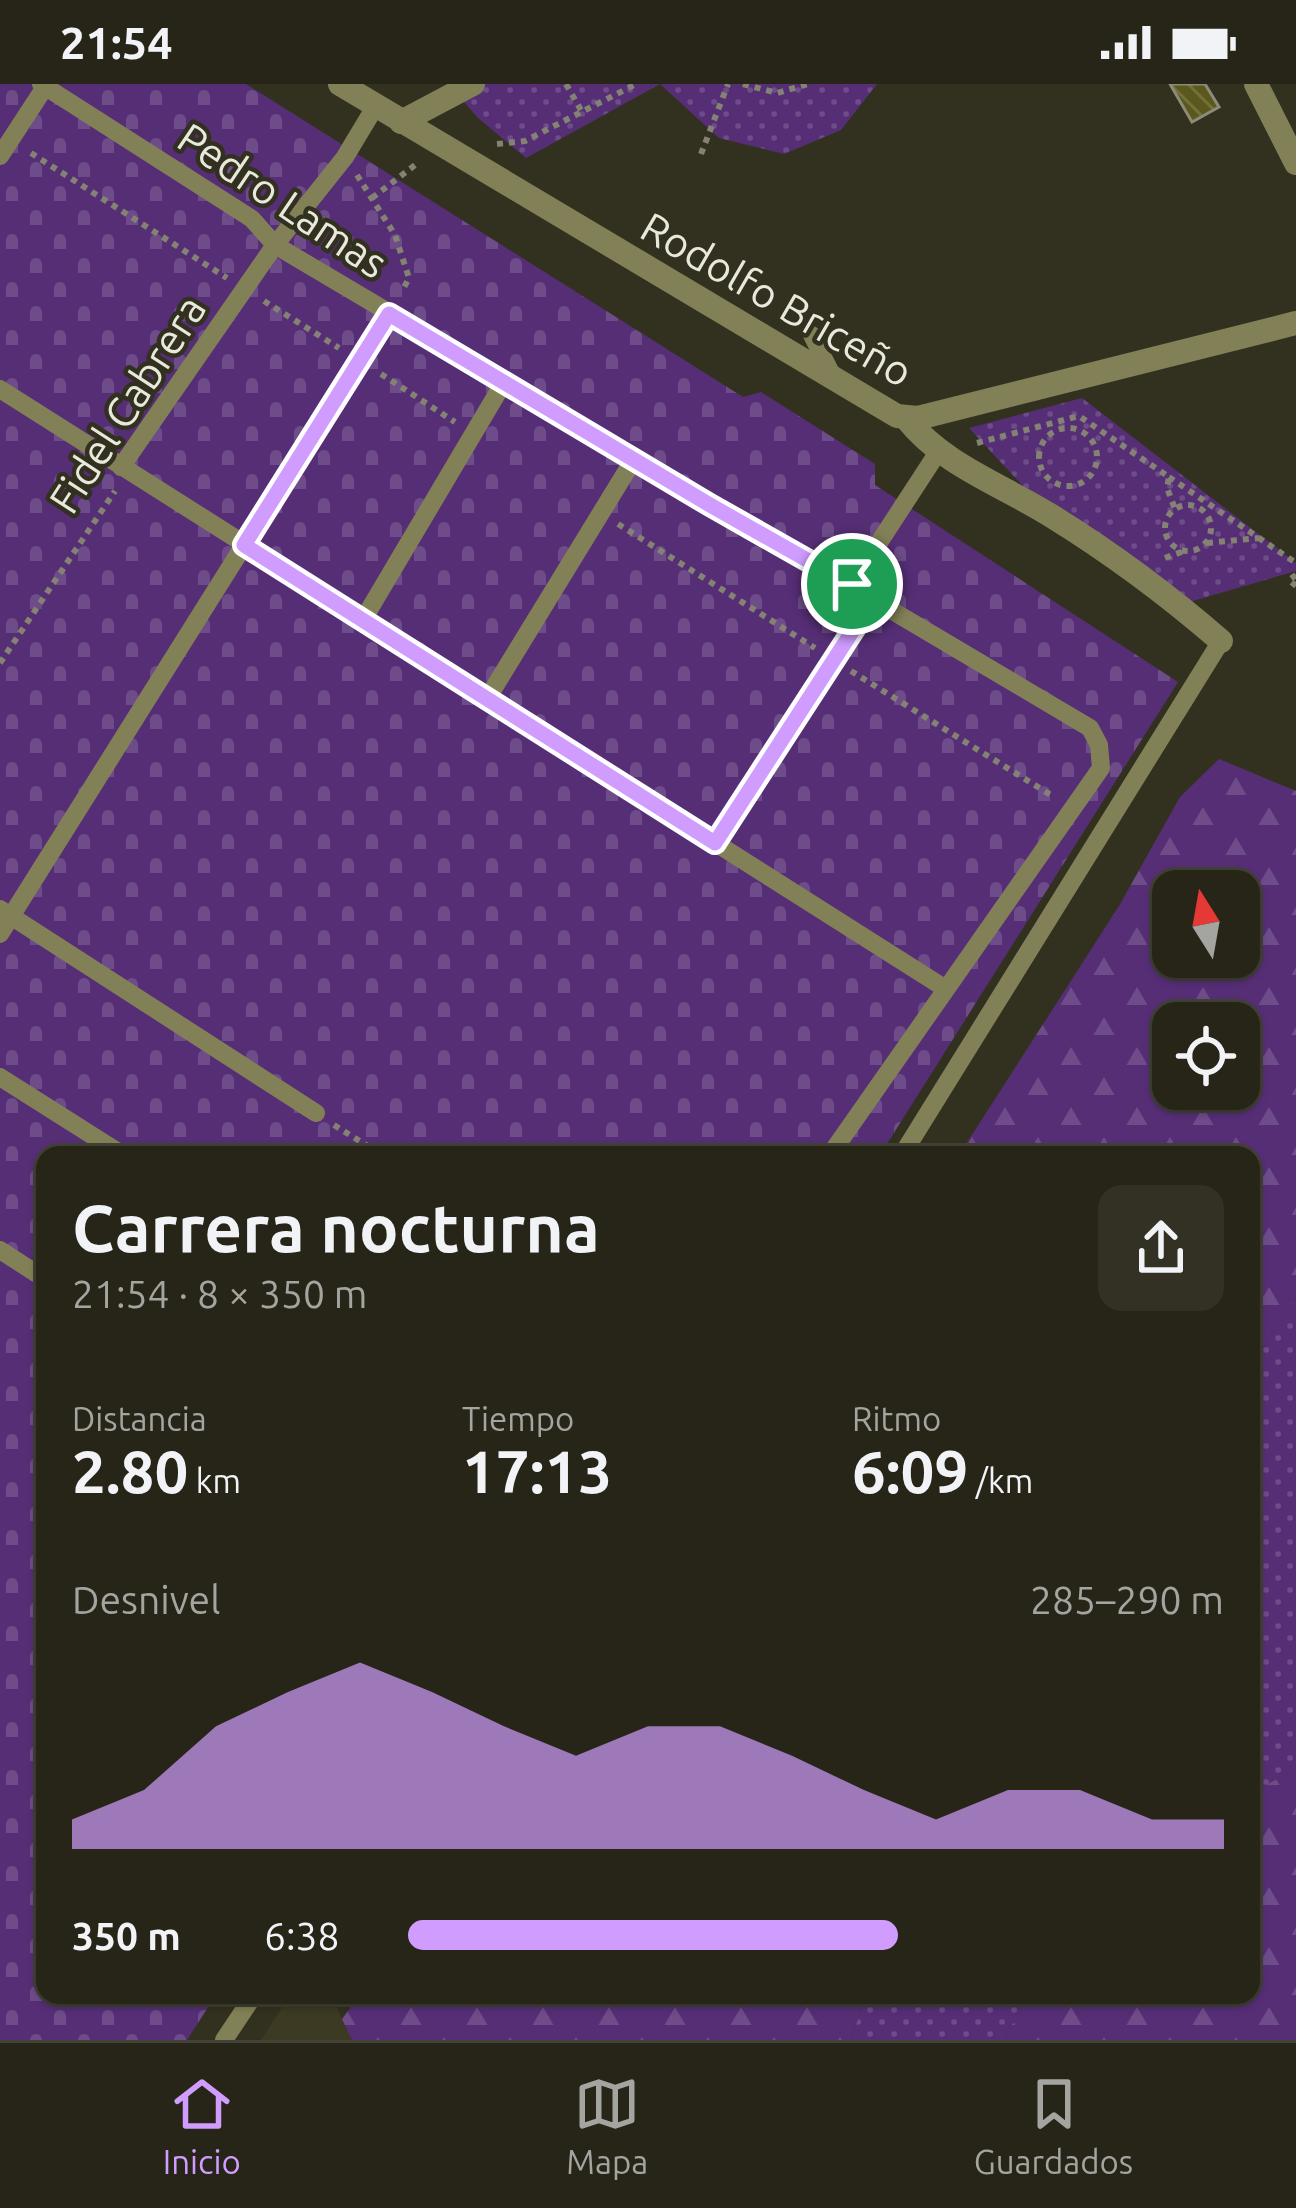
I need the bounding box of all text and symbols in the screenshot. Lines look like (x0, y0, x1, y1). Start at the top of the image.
text: 21:54 (60, 17, 173, 68)
street label: Pedro Lamas (170, 113, 396, 287)
street label: Rodolfo Briceño (633, 202, 921, 396)
street label: Fidel Cabrera (39, 287, 215, 521)
pin (801, 533, 903, 635)
icon: arrive (819, 551, 885, 617)
north arrow (1152, 870, 1260, 978)
map controls (1152, 870, 1260, 1110)
button: locate (1152, 1002, 1260, 1110)
button: share (1098, 1185, 1224, 1311)
text: Carrera nocturna (72, 1190, 600, 1264)
text: 21:54 · 8 × 350 m (72, 1272, 367, 1315)
text: Distancia (72, 1400, 207, 1437)
text: Tiempo (462, 1400, 574, 1437)
text: Ritmo (852, 1400, 941, 1437)
text: 2.80 (72, 1437, 188, 1504)
text: 17:13 (462, 1437, 612, 1504)
text: 6:09 (852, 1437, 968, 1504)
text: km (188, 1462, 241, 1499)
text: /km (968, 1462, 1033, 1499)
text: Desnivel (72, 1578, 220, 1621)
text: 285–290 m (1030, 1578, 1224, 1621)
text: 350 m (72, 1914, 181, 1957)
text: 6:38 (264, 1914, 340, 1957)
tab: Inicio (163, 2071, 241, 2180)
tab: Mapa (566, 2071, 648, 2180)
tab: Guardados (974, 2071, 1133, 2180)

